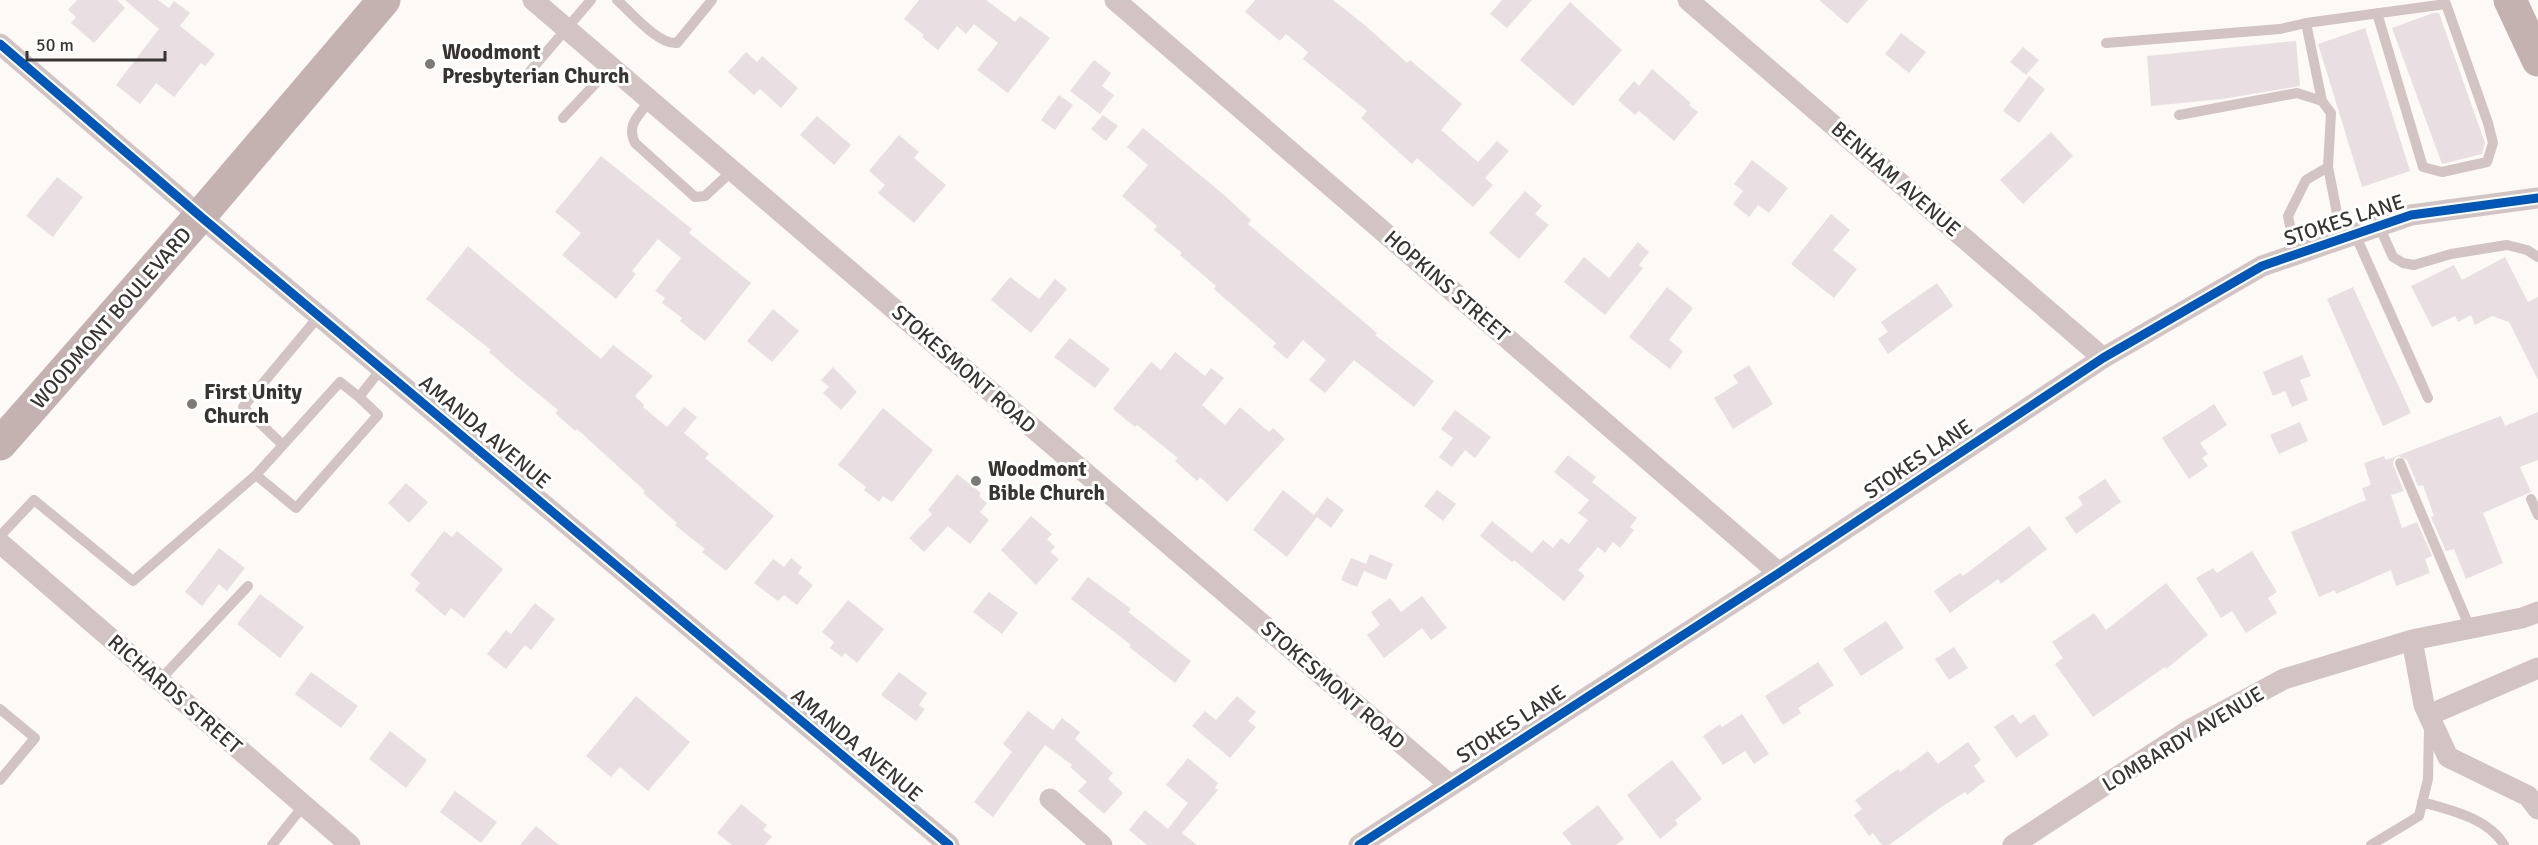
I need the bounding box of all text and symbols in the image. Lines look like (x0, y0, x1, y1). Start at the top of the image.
scale bar (27, 24, 165, 62)
text: 50 m (36, 34, 74, 56)
place label: Woodmont Presbyterian Church (442, 39, 629, 89)
marker: Woodmont Presbyterian Church (423, 57, 437, 71)
street label: BENHAM AVENUE (1826, 116, 1966, 242)
street label: STOKES LANE (2280, 188, 2408, 252)
street label: WOODMONT BOULEVARD (25, 222, 197, 414)
street label: HOPKINS STREET (1379, 225, 1515, 348)
street label: STOKESMONT ROAD (886, 299, 1042, 439)
street label: AMANDA AVENUE (414, 369, 556, 495)
place label: First Unity Church (204, 379, 302, 429)
marker: First Unity Church (185, 397, 199, 411)
street label: STOKES LANE (1859, 413, 1977, 505)
place label: Woodmont Bible Church (988, 456, 1105, 506)
marker: Woodmont Bible Church (969, 474, 983, 488)
street label: STOKESMONT ROAD (1255, 615, 1411, 755)
street label: RICHARDS STREET (103, 629, 248, 760)
street label: STOKES LANE (1451, 679, 1571, 769)
street label: LOMBARDY AVENUE (2098, 681, 2268, 797)
street label: AMANDA AVENUE (786, 682, 928, 808)

